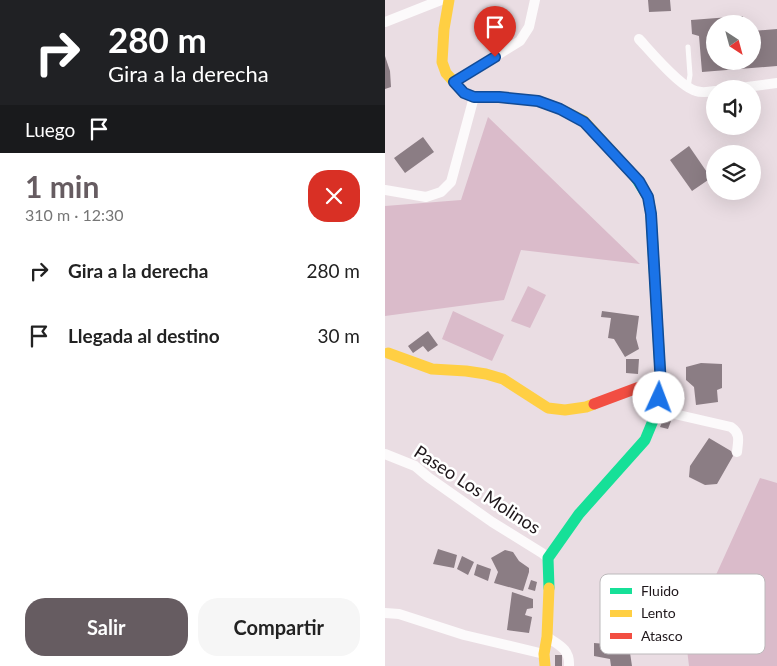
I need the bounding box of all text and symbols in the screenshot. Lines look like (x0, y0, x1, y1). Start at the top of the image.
pin (474, 6, 516, 57)
icon: arrive (481, 13, 509, 41)
north arrow (706, 15, 761, 70)
map controls (706, 15, 761, 200)
text: 280 m (108, 18, 207, 60)
icon: right (25, 20, 90, 85)
text: Gira a la derecha (108, 60, 269, 87)
button: sound (706, 80, 761, 135)
icon: arrive (85, 115, 113, 143)
text: Luego (25, 118, 75, 141)
button: layers (706, 145, 761, 200)
text: 1 min (25, 168, 99, 204)
button: close (308, 170, 360, 222)
text: 310 m · 12:30 (25, 205, 124, 224)
icon: right (25, 257, 53, 285)
text: Gira a la derecha (68, 259, 208, 282)
text: 280 m (306, 259, 360, 282)
icon: arrive (25, 322, 53, 350)
text: Llegada al destino (68, 324, 220, 347)
text: 30 m (317, 324, 360, 347)
position arrow (632, 371, 684, 423)
street label: Paseo Los Molinos (410, 440, 545, 538)
legend (600, 574, 765, 654)
text: Fluido (641, 582, 679, 599)
button: Salir (25, 598, 188, 656)
button: Compartir (198, 598, 360, 656)
text: Lento (641, 604, 676, 621)
text: Atasco (641, 627, 683, 644)

